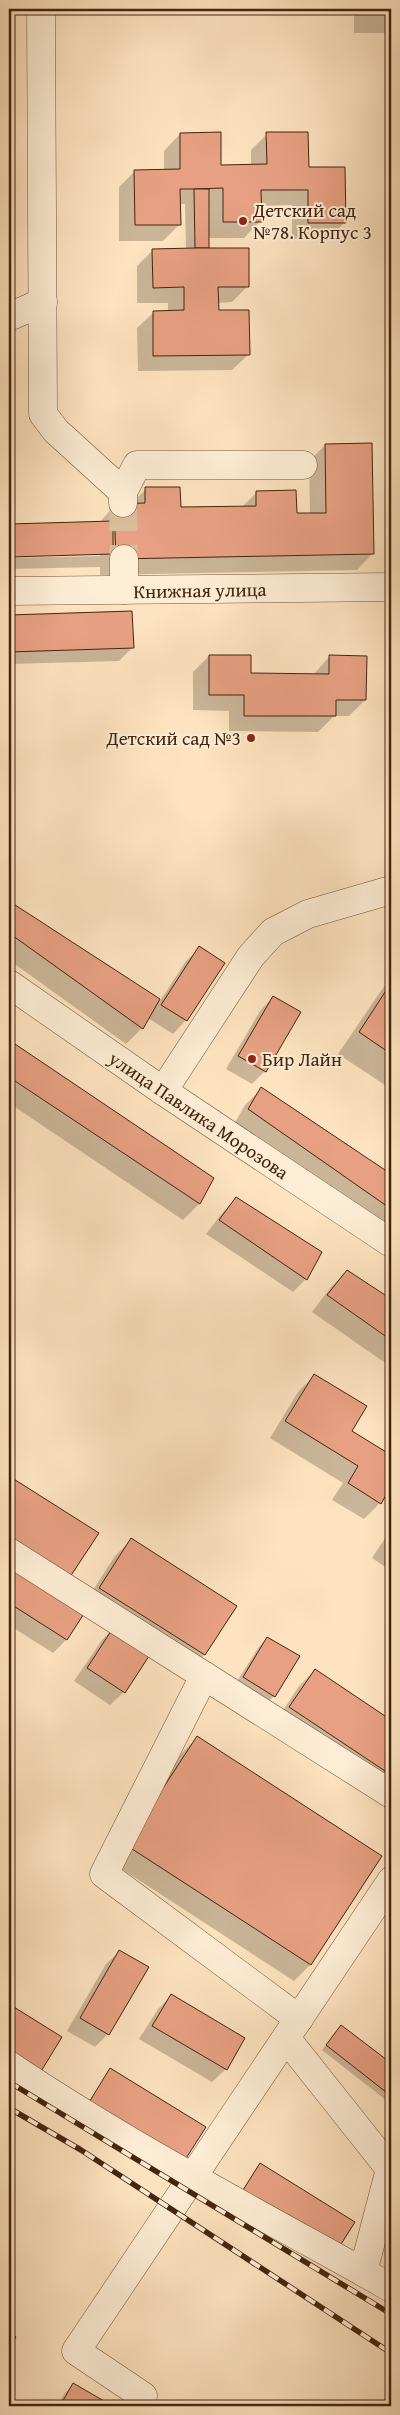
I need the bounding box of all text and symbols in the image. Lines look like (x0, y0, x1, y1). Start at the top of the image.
place label: Детский сад №78. Корпус 3 (252, 196, 372, 246)
marker: Детский сад №78. Корпус 3 (237, 215, 249, 227)
street label: Книжная улица (133, 575, 267, 605)
place label: Детский сад №3 (106, 724, 241, 752)
marker: Детский сад №3 (245, 732, 257, 744)
street label: улица Павлика Морозова (103, 1044, 295, 1186)
place label: Бир Лайн (262, 1045, 342, 1073)
marker: Бир Лайн (246, 1053, 258, 1065)

